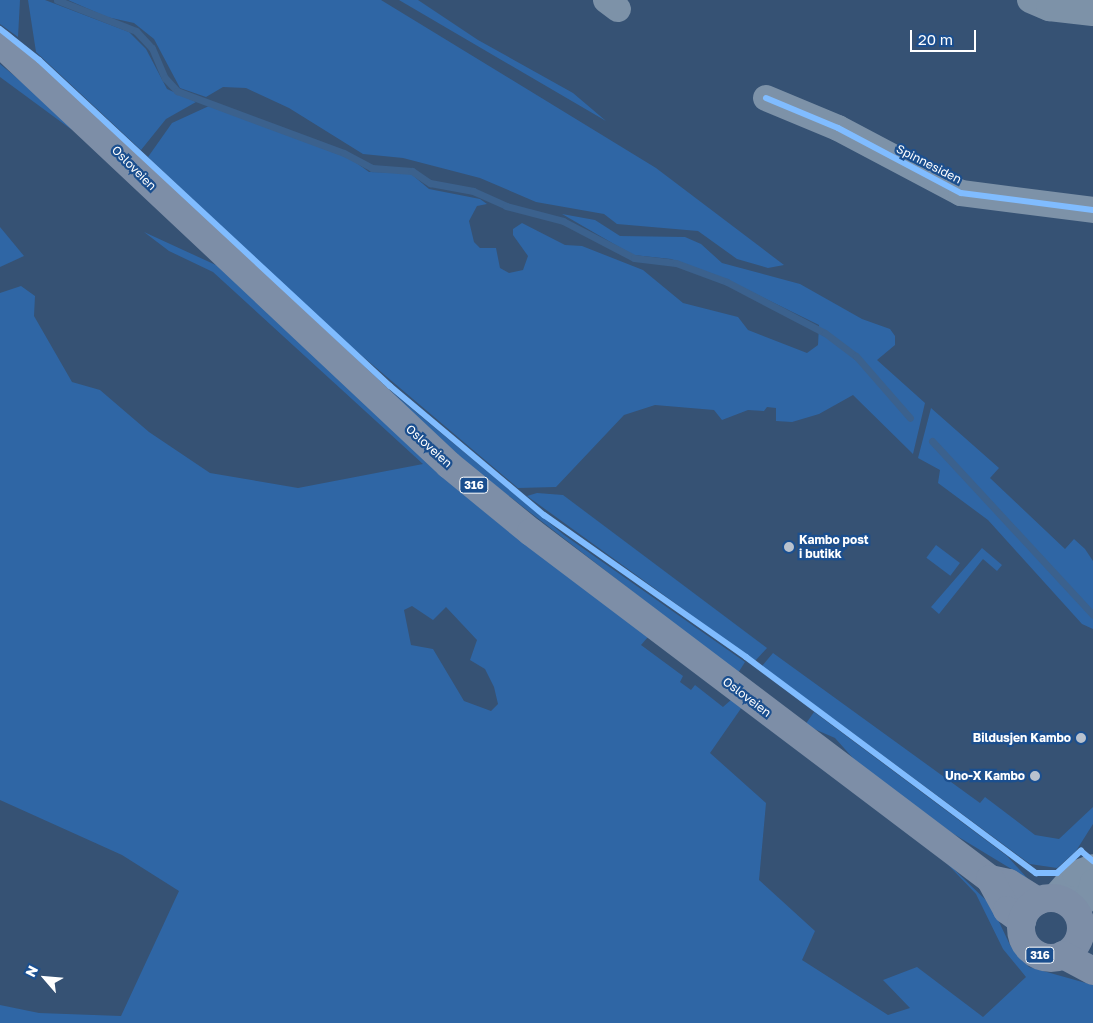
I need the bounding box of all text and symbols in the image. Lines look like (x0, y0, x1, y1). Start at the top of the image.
scale bar (913, 20, 979, 52)
text: 20 m (918, 30, 953, 48)
street label: Spinnesiden (894, 141, 964, 187)
street label: Osloveien (109, 143, 159, 193)
street label: Osloveien (403, 422, 455, 470)
road number: 316 (459, 476, 489, 494)
place label: Kambo post i butikk (799, 533, 869, 561)
marker: Kambo post i butikk (783, 541, 795, 553)
street label: Osloveien (720, 674, 774, 720)
place label: Bildusjen Kambo (973, 731, 1071, 745)
marker: Bildusjen Kambo (1075, 732, 1087, 744)
place label: Uno-X Kambo (945, 769, 1025, 783)
marker: Uno-X Kambo (1029, 770, 1041, 782)
road number: 316 (1025, 946, 1055, 964)
north arrow (20, 953, 70, 1003)
text: N (21, 962, 41, 980)

